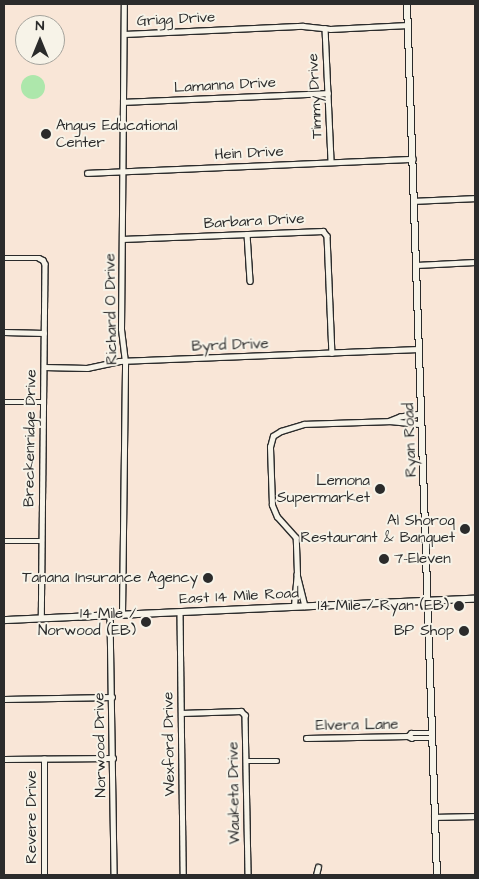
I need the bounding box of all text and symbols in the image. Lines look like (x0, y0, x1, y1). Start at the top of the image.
street label: Grigg Drive (136, 8, 216, 30)
north arrow (15, 15, 65, 65)
text: N (36, 16, 44, 36)
street label: Timmy Drive (304, 53, 326, 139)
street label: Lamanna Drive (174, 73, 276, 97)
place label: Angus Educational Center (56, 116, 178, 151)
marker: Angus Educational Center (40, 128, 52, 140)
street label: Hein Drive (214, 142, 284, 164)
street label: Barbara Drive (203, 209, 305, 233)
street label: Richard O Drive (101, 253, 121, 365)
street label: Byrd Drive (191, 335, 269, 355)
street label: Breckenridge Drive (20, 369, 40, 507)
street label: Ryan Road (400, 402, 420, 478)
place label: Lemona Supermarket (277, 471, 370, 506)
marker: Lemona Supermarket (374, 483, 386, 495)
place label: Al Shoroq Restaurant & Banquet (301, 511, 455, 546)
marker: Al Shoroq Restaurant & Banquet (459, 523, 471, 535)
place label: 7-Eleven (394, 550, 451, 568)
marker: 7-Eleven (378, 553, 390, 565)
place label: Tanana Insurance Agency (22, 569, 198, 587)
marker: Tanana Insurance Agency (202, 572, 214, 584)
street label: East 14 Mile Road (179, 584, 299, 608)
place label: 14 Mile / Ryan (EB) (318, 597, 449, 615)
marker: 14 Mile / Ryan (EB) (453, 600, 465, 612)
place label: 14 Mile / Norwood (EB) (38, 604, 136, 639)
marker: 14 Mile / Norwood (EB) (140, 616, 152, 628)
place label: BP Shop (394, 622, 454, 640)
marker: BP Shop (458, 625, 470, 637)
street label: Wexford Drive (159, 691, 179, 797)
street label: Norwood Drive (90, 692, 110, 798)
street label: Elvera Lane (316, 715, 398, 735)
street label: Wauketa Drive (224, 742, 244, 844)
street label: Revere Drive (23, 770, 41, 864)

